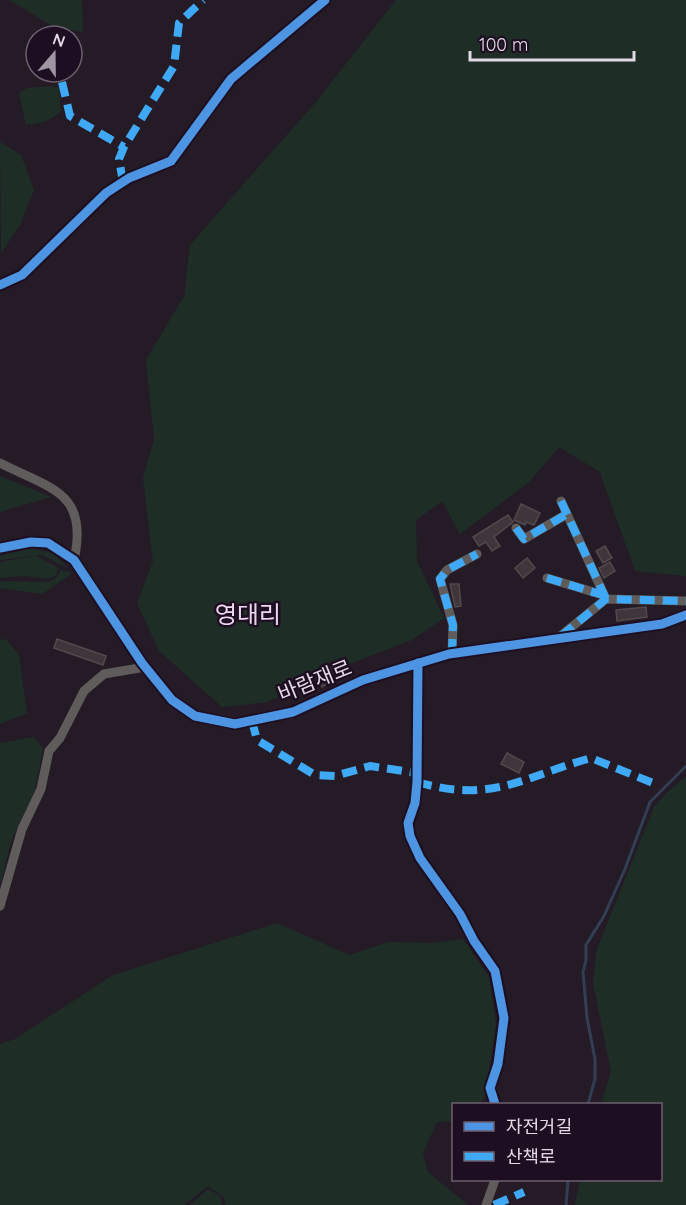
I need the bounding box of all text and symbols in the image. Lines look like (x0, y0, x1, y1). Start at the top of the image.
north arrow (24, 24, 84, 84)
scale bar (470, 24, 634, 62)
text: N (50, 28, 68, 51)
text: 100 m (479, 33, 528, 56)
district label: 영대리 (215, 599, 281, 629)
street label: 바람재로 (274, 654, 355, 707)
legend (452, 1103, 662, 1181)
text: 자전거길 (506, 1115, 572, 1138)
text: 산책로 (506, 1145, 556, 1168)

